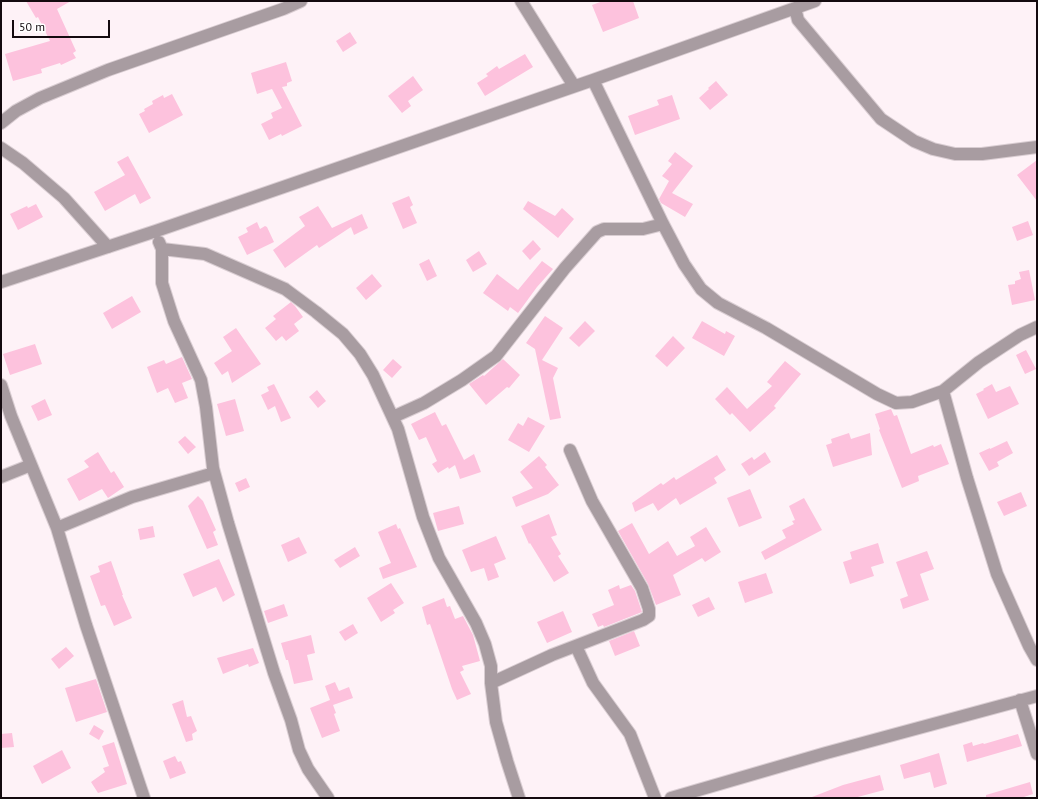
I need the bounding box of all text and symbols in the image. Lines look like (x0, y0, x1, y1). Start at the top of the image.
scale bar (14, 12, 112, 38)
text: 50 m (19, 19, 45, 34)

